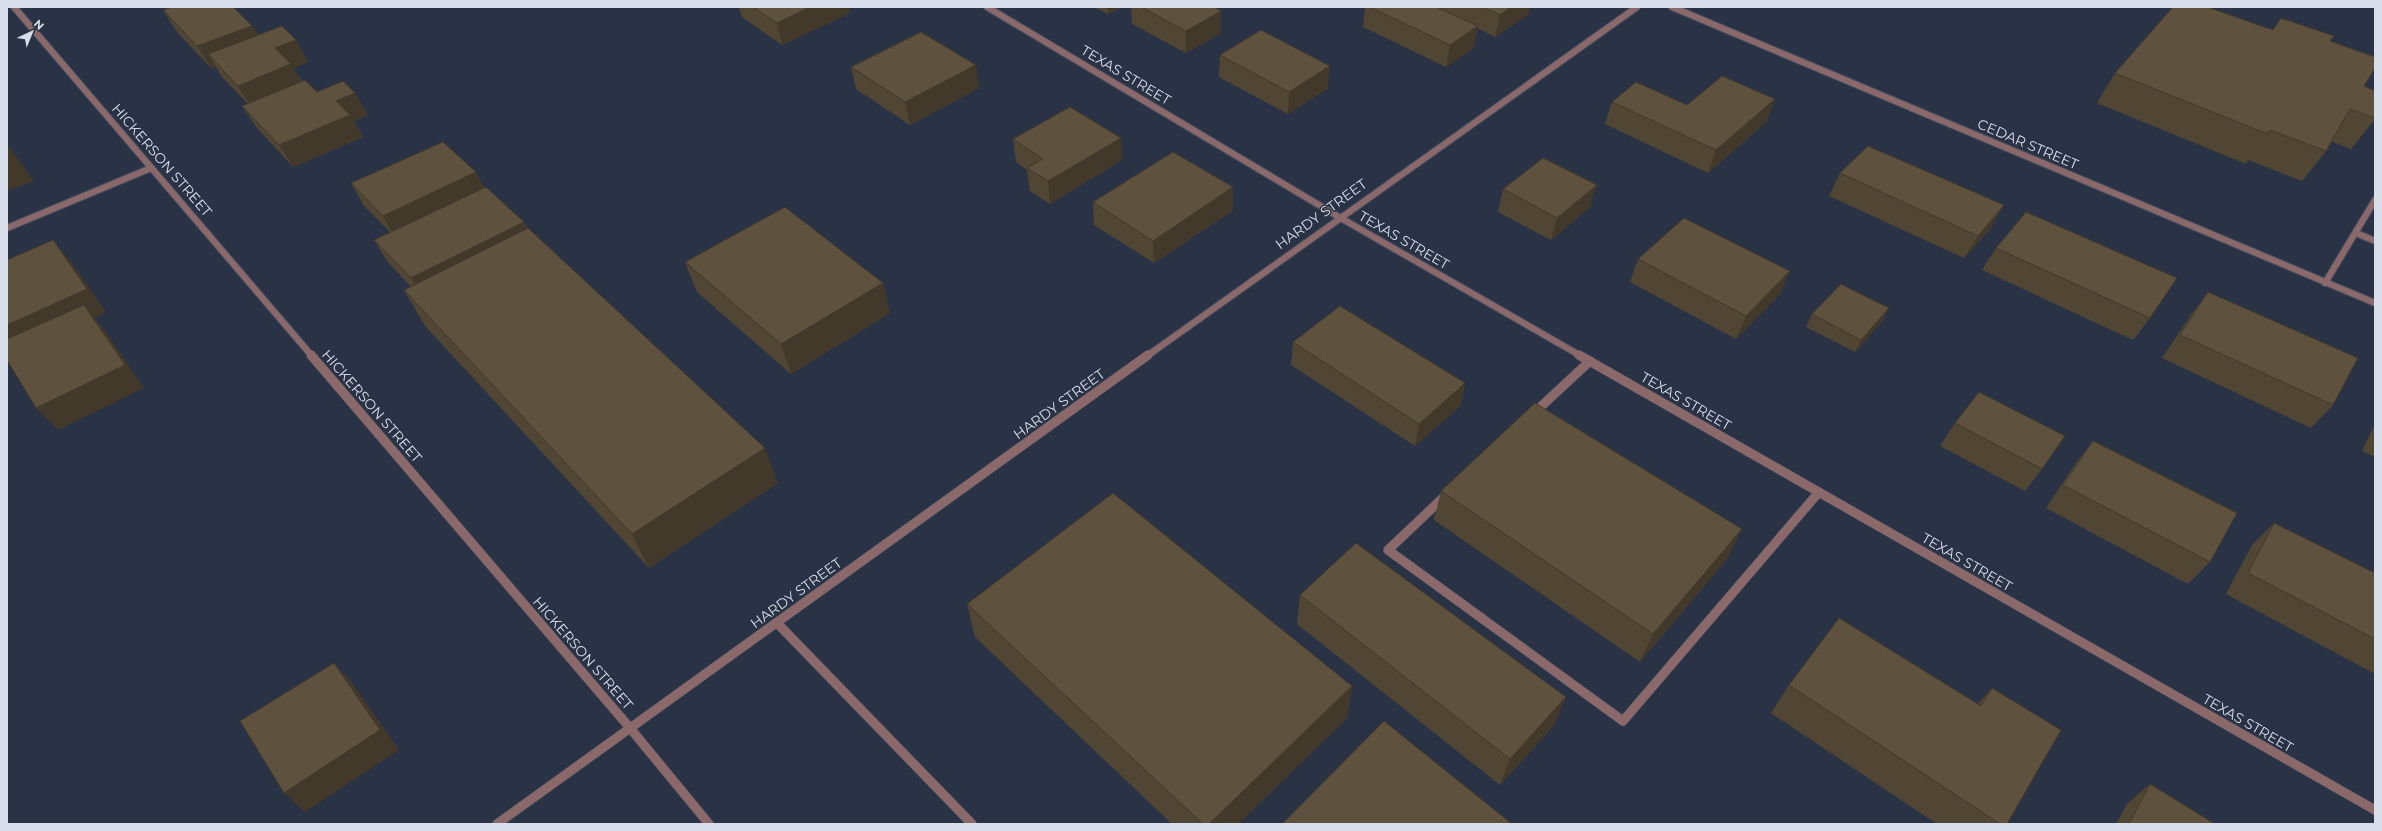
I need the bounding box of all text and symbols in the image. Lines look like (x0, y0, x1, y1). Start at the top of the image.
north arrow (12, 12, 52, 52)
text: N (31, 17, 47, 33)
street label: TEXAS STREET (1078, 41, 1174, 109)
street label: HICKERSON STREET (108, 100, 216, 220)
street label: CEDAR STREET (1975, 115, 2081, 173)
street label: HARDY STREET (1272, 175, 1370, 253)
street label: TEXAS STREET (1355, 207, 1453, 273)
street label: HICKERSON STREET (318, 346, 426, 466)
street label: HARDY STREET (1010, 365, 1108, 443)
street label: TEXAS STREET (1637, 368, 1735, 434)
street label: TEXAS STREET (1918, 529, 2016, 595)
street label: HARDY STREET (747, 554, 845, 632)
street label: HICKERSON STREET (529, 593, 637, 713)
street label: TEXAS STREET (2199, 690, 2297, 756)

